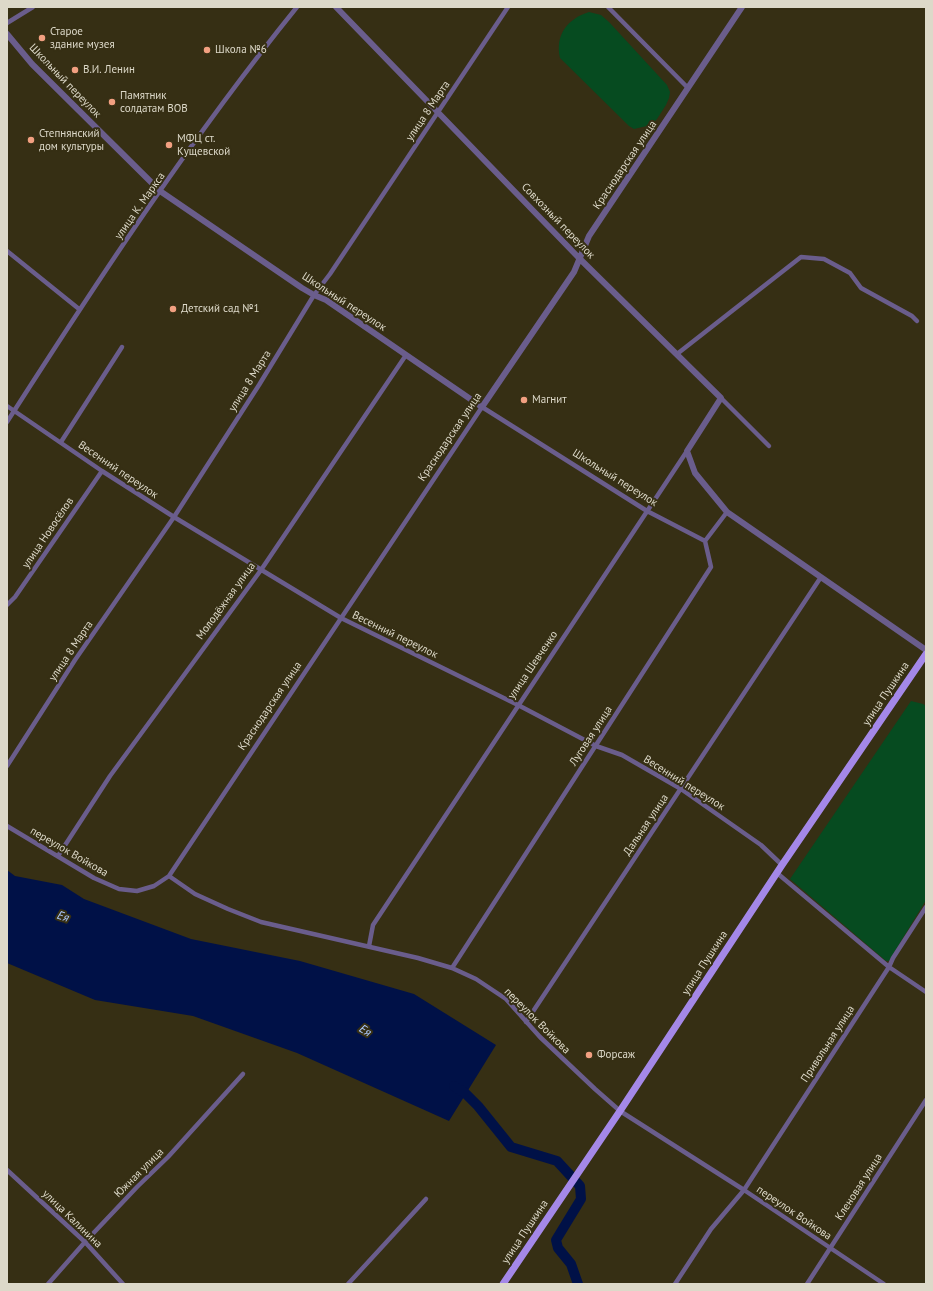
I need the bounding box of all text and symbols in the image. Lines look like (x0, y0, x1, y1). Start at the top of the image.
place label: Старое здание музея (50, 25, 115, 51)
marker: Старое здание музея (37, 33, 47, 43)
street label: Школьный переулок (26, 41, 104, 121)
place label: Школа №6 (215, 43, 267, 57)
marker: Школа №6 (202, 45, 212, 55)
place label: В.И. Ленин (83, 63, 135, 77)
marker: В.И. Ленин (70, 65, 80, 75)
street label: улица 8 Марта (403, 78, 453, 144)
place label: Памятник солдатам ВОВ (120, 89, 188, 115)
marker: Памятник солдатам ВОВ (107, 97, 117, 107)
street label: Краснодарская улица (590, 118, 660, 212)
place label: Степнянский дом культуры (39, 127, 104, 153)
place label: МФЦ ст. Кущевской (177, 132, 230, 158)
marker: Степнянский дом культуры (26, 135, 36, 145)
marker: МФЦ ст. Кущевской (164, 140, 174, 150)
street label: улица К. Маркса (112, 170, 168, 242)
street label: Совхозный переулок (518, 180, 598, 262)
street label: Школьный переулок (299, 270, 389, 334)
place label: Детский сад №1 (181, 302, 260, 316)
marker: Детский сад №1 (168, 304, 178, 314)
street label: улица 8 Марта (226, 348, 274, 414)
street label: Краснодарская улица (415, 390, 485, 484)
place label: Магнит (532, 393, 567, 407)
marker: Магнит (519, 395, 529, 405)
street label: Весенний переулок (76, 438, 160, 502)
street label: Школьный переулок (570, 446, 660, 510)
street label: улица Новосёлов (19, 495, 77, 571)
street label: Молодёжная улица (194, 560, 258, 642)
street label: Весенний переулок (350, 609, 440, 661)
street label: улица 8 Марта (46, 618, 96, 684)
street label: улица Шевченко (505, 628, 561, 702)
street label: Краснодарская улица (235, 659, 305, 753)
street label: улица Пушкина (860, 660, 912, 728)
street label: Луговая улица (567, 704, 615, 768)
street label: Весенний переулок (641, 753, 727, 813)
street label: Дальная улица (621, 792, 671, 858)
street label: переулок Войкова (28, 824, 110, 880)
water label: Ея (55, 908, 71, 926)
street label: улица Пушкина (679, 928, 731, 998)
street label: переулок Войкова (501, 985, 573, 1057)
street label: Привольная улица (798, 1003, 858, 1085)
water label: Ея (356, 1022, 374, 1040)
place label: Форсаж (597, 1048, 635, 1062)
marker: Форсаж (584, 1050, 594, 1060)
street label: Южная улица (111, 1145, 167, 1201)
street label: Кленовая улица (833, 1151, 885, 1223)
street label: переулок Войкова (754, 1183, 834, 1243)
street label: улица Калинина (39, 1187, 105, 1251)
street label: улица Пушкина (499, 1198, 551, 1266)

